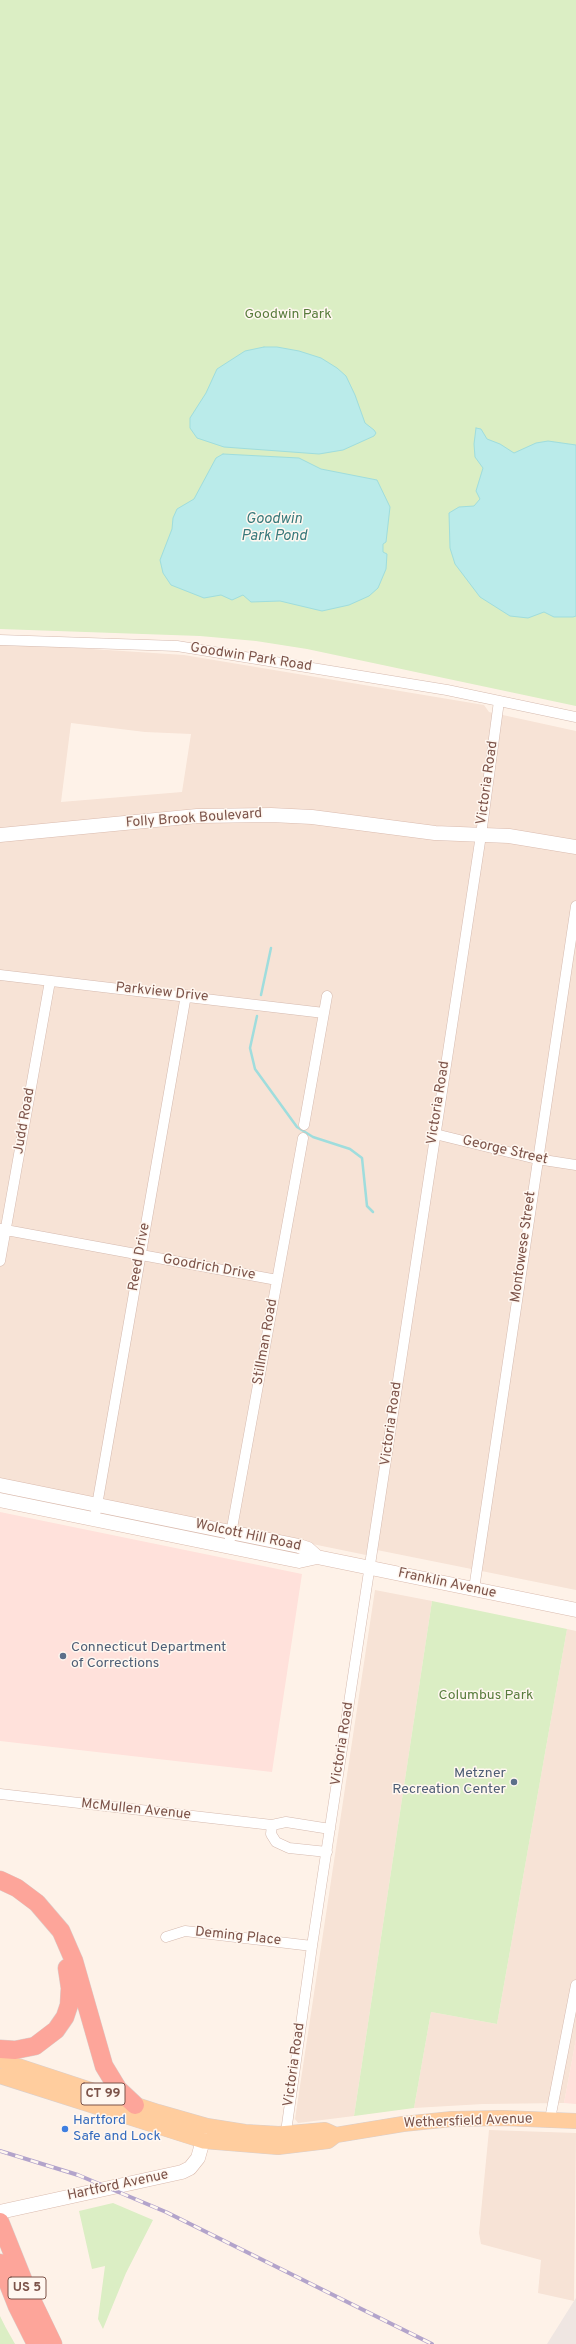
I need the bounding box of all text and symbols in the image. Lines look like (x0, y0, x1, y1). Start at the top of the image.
park label: Goodwin Park (244, 307, 332, 323)
water label: Goodwin Park Pond (241, 511, 307, 546)
street label: Goodwin Park Road (189, 640, 313, 676)
street label: Victoria Road (474, 740, 502, 826)
street label: Folly Brook Boulevard (125, 806, 263, 832)
street label: Parkview Drive (115, 980, 209, 1006)
street label: Victoria Road (424, 1060, 454, 1146)
street label: Judd Road (11, 1087, 39, 1155)
street label: George Street (461, 1133, 549, 1169)
street label: Montowese Street (508, 1190, 540, 1304)
street label: Reed Drive (126, 1222, 154, 1292)
street label: Goodrich Drive (161, 1252, 257, 1284)
street label: Stillman Road (250, 1298, 282, 1386)
street label: Victoria Road (378, 1381, 406, 1467)
street label: Wolcott Hill Road (194, 1517, 302, 1555)
street label: Franklin Avenue (396, 1565, 498, 1603)
place label: Connecticut Department of Corrections (71, 1640, 226, 1672)
marker: Connecticut Department of Corrections (58, 1651, 68, 1661)
park label: Columbus Park (439, 1688, 533, 1704)
street label: Victoria Road (328, 1701, 358, 1787)
place label: Metzner Recreation Center (392, 1766, 506, 1798)
marker: Metzner Recreation Center (509, 1777, 519, 1787)
street label: McMullen Avenue (80, 1796, 192, 1824)
street label: Deming Place (194, 1924, 282, 1950)
street label: Victoria Road (281, 2022, 309, 2108)
road number: CT 99 (81, 2083, 125, 2105)
street label: Wethersfield Avenue (403, 2111, 533, 2133)
place label: Hartford Safe and Lock (73, 2113, 161, 2146)
marker: Hartford Safe and Lock (60, 2124, 70, 2134)
street label: Hartford Avenue (66, 2167, 170, 2205)
road number: US 5 (8, 2277, 46, 2299)

